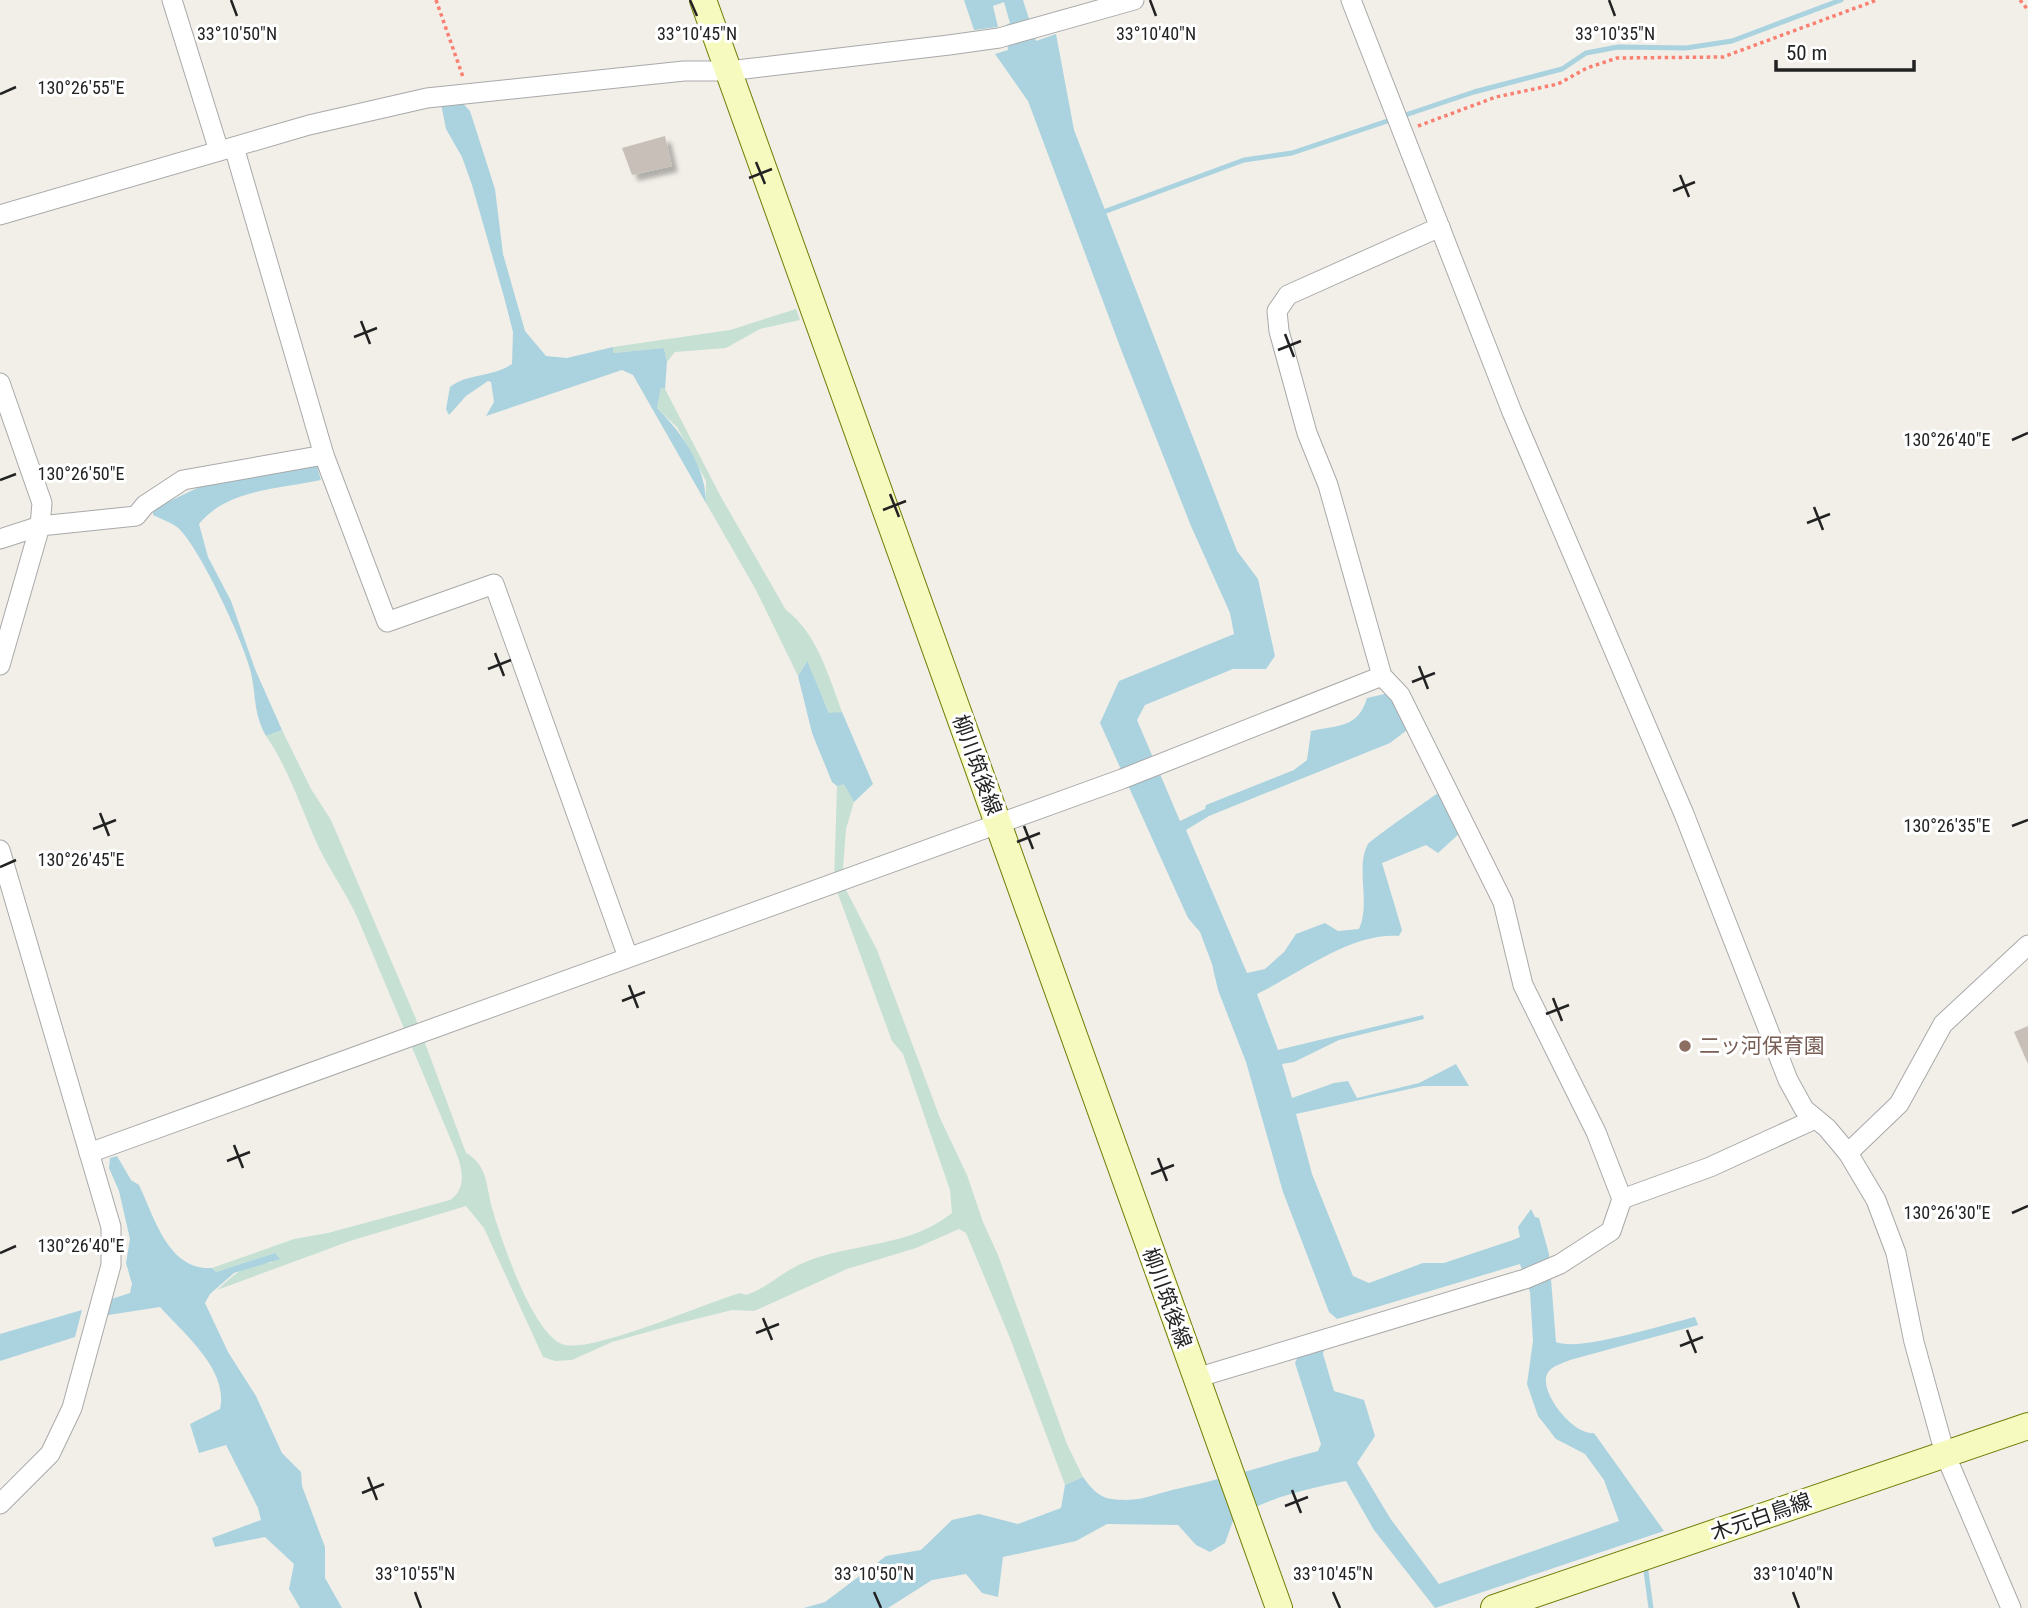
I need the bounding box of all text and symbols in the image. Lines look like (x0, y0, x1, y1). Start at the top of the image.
text: 33°10'50"N (197, 23, 277, 44)
text: 33°10'45"N (657, 23, 737, 44)
text: 33°10'40"N (1116, 23, 1196, 44)
text: 33°10'35"N (1575, 23, 1655, 44)
scale bar (1776, 28, 1914, 72)
text: 50 m (1786, 41, 1827, 65)
text: 130°26'55"E (38, 77, 124, 98)
text: 130°26'40"E (1904, 429, 1990, 450)
text: 130°26'50"E (38, 463, 124, 484)
street label: 柳川筑後線 (948, 712, 1006, 818)
text: 130°26'35"E (1904, 815, 1990, 836)
text: 130°26'45"E (38, 849, 124, 870)
place label: 二ッ河保育園 (1699, 1034, 1825, 1058)
marker: 二ッ河保育園 (1677, 1038, 1693, 1054)
text: 130°26'30"E (1904, 1202, 1990, 1223)
text: 130°26'40"E (38, 1235, 124, 1256)
street label: 柳川筑後線 (1138, 1245, 1196, 1351)
street label: 木元白鳥線 (1707, 1489, 1815, 1545)
text: 33°10'55"N (375, 1563, 455, 1584)
text: 33°10'50"N (834, 1563, 914, 1584)
text: 33°10'45"N (1293, 1563, 1373, 1584)
text: 33°10'40"N (1753, 1563, 1833, 1584)

